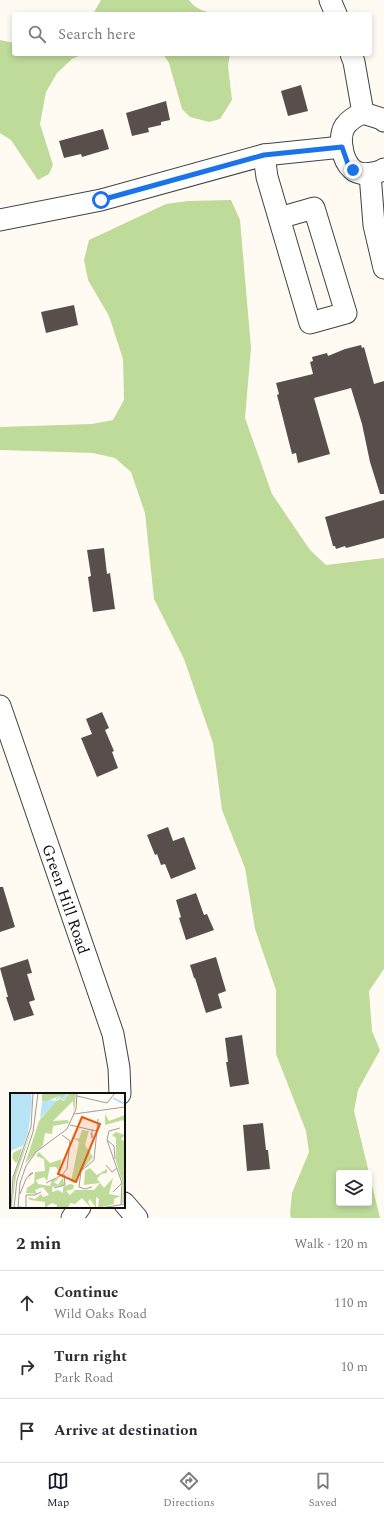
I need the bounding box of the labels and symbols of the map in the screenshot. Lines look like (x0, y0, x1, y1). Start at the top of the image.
route end (344, 161, 362, 179)
route start (92, 191, 110, 209)
street label: Green Hill Road (35, 841, 96, 958)
inset map (10, 1093, 125, 1208)

